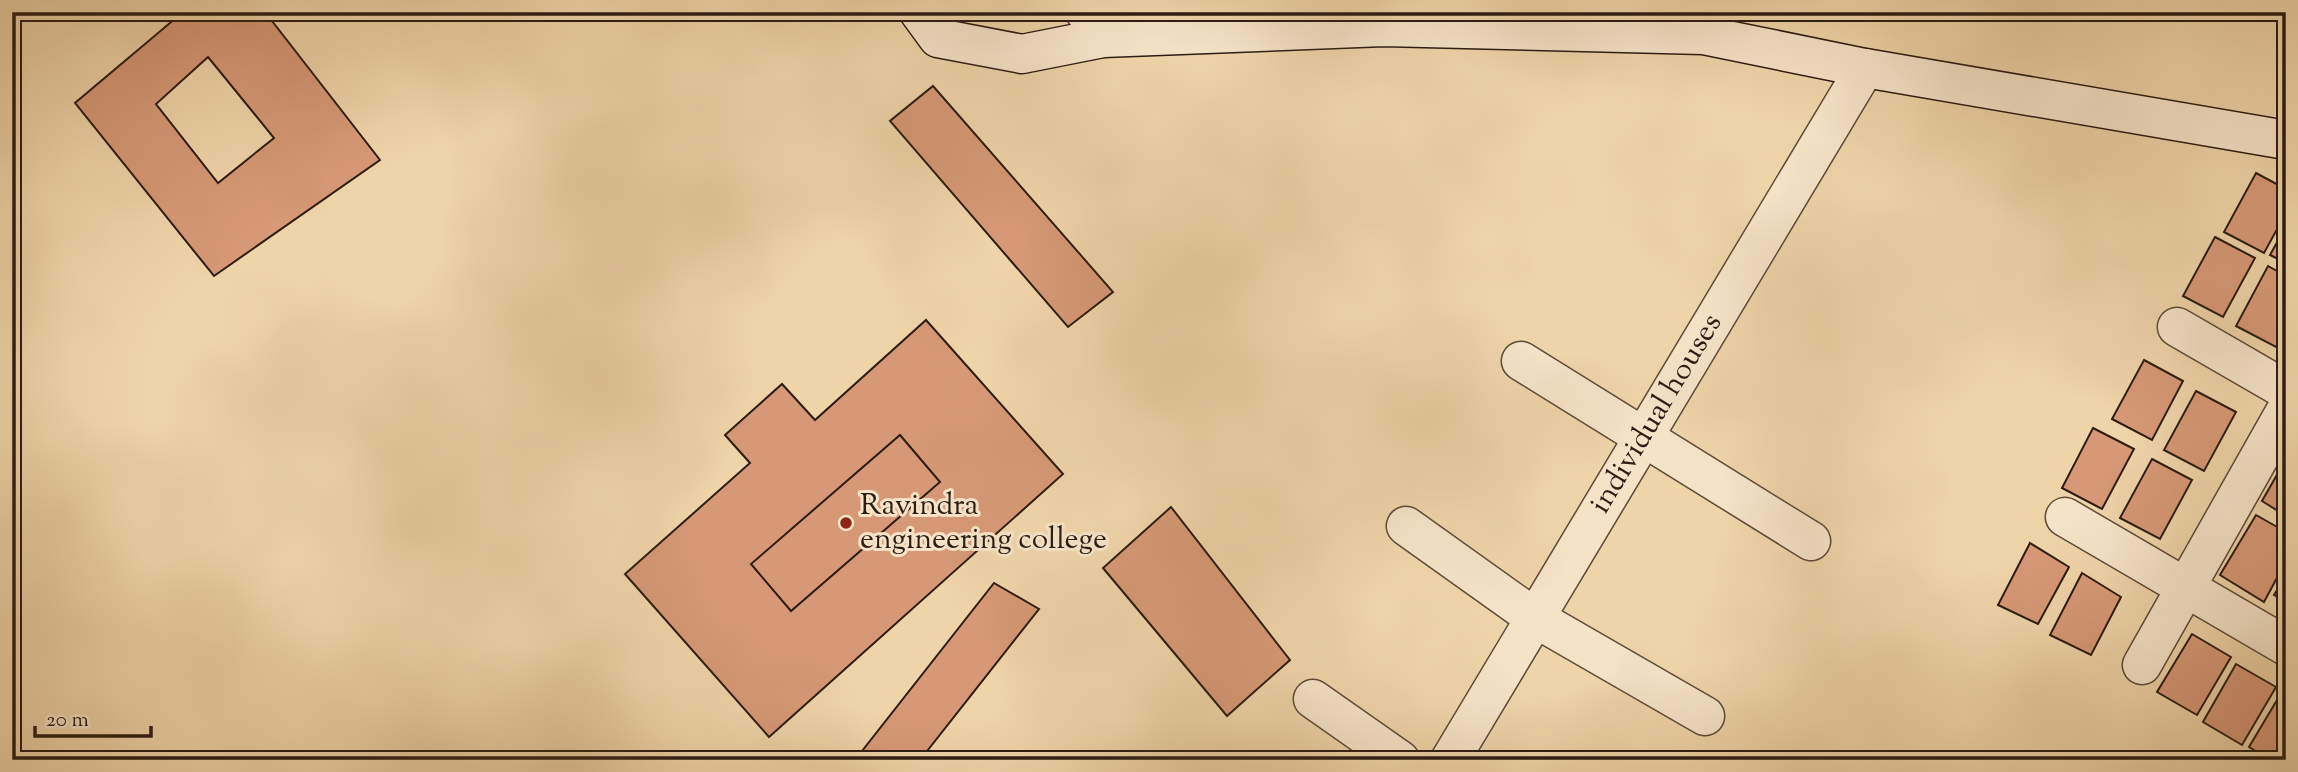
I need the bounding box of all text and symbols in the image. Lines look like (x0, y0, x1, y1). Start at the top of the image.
street label: individual houses (1580, 306, 1734, 522)
place label: Ravindra engineering college (860, 485, 1107, 562)
marker: Ravindra engineering college (838, 515, 854, 531)
scale bar (35, 695, 150, 739)
text: 20 m (46, 706, 89, 736)

